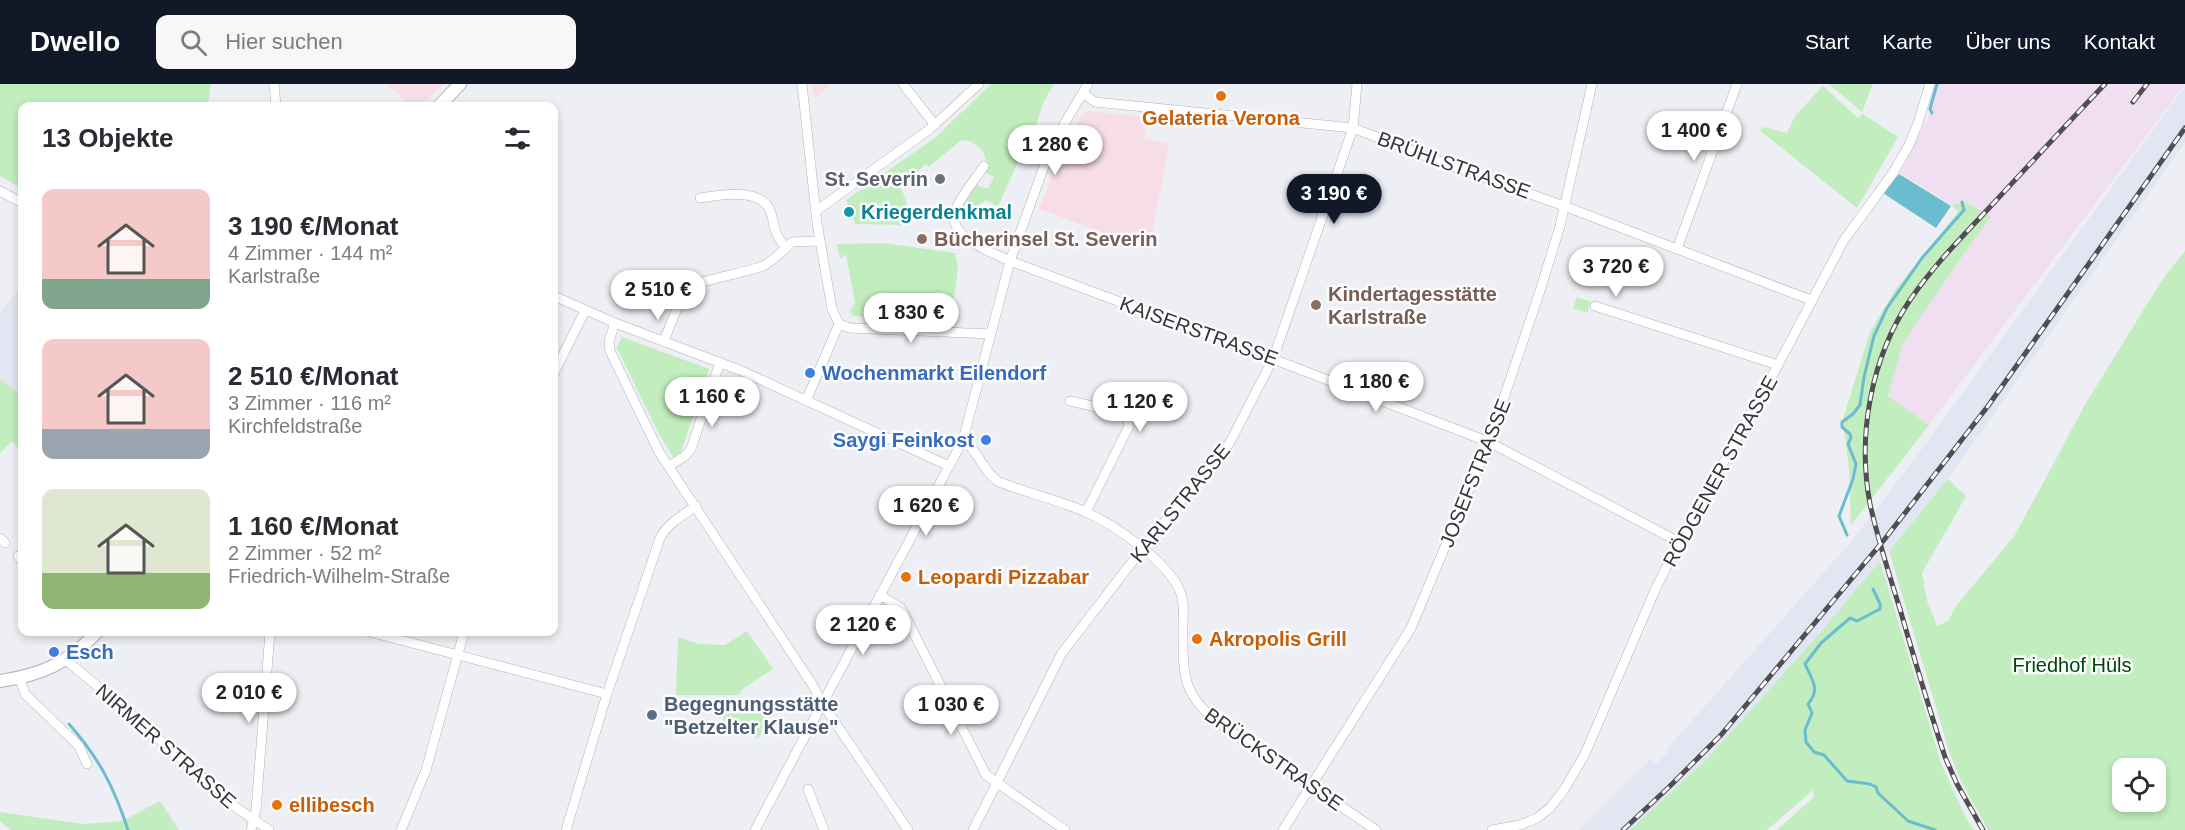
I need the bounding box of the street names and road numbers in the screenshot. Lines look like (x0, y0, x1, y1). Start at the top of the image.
street label: BRÜHLSTRASSE (1375, 127, 1533, 203)
street label: KAISERSTRASSE (1117, 292, 1281, 370)
street label: RÖDGENER STRASSE (1658, 372, 1782, 570)
street label: JOSEFSTRASSE (1435, 396, 1515, 550)
street label: KARLSTRASSE (1126, 439, 1234, 567)
street label: NIRMER STRASSE (92, 679, 240, 813)
street label: BRÜCKSTRASSE (1201, 703, 1347, 815)

